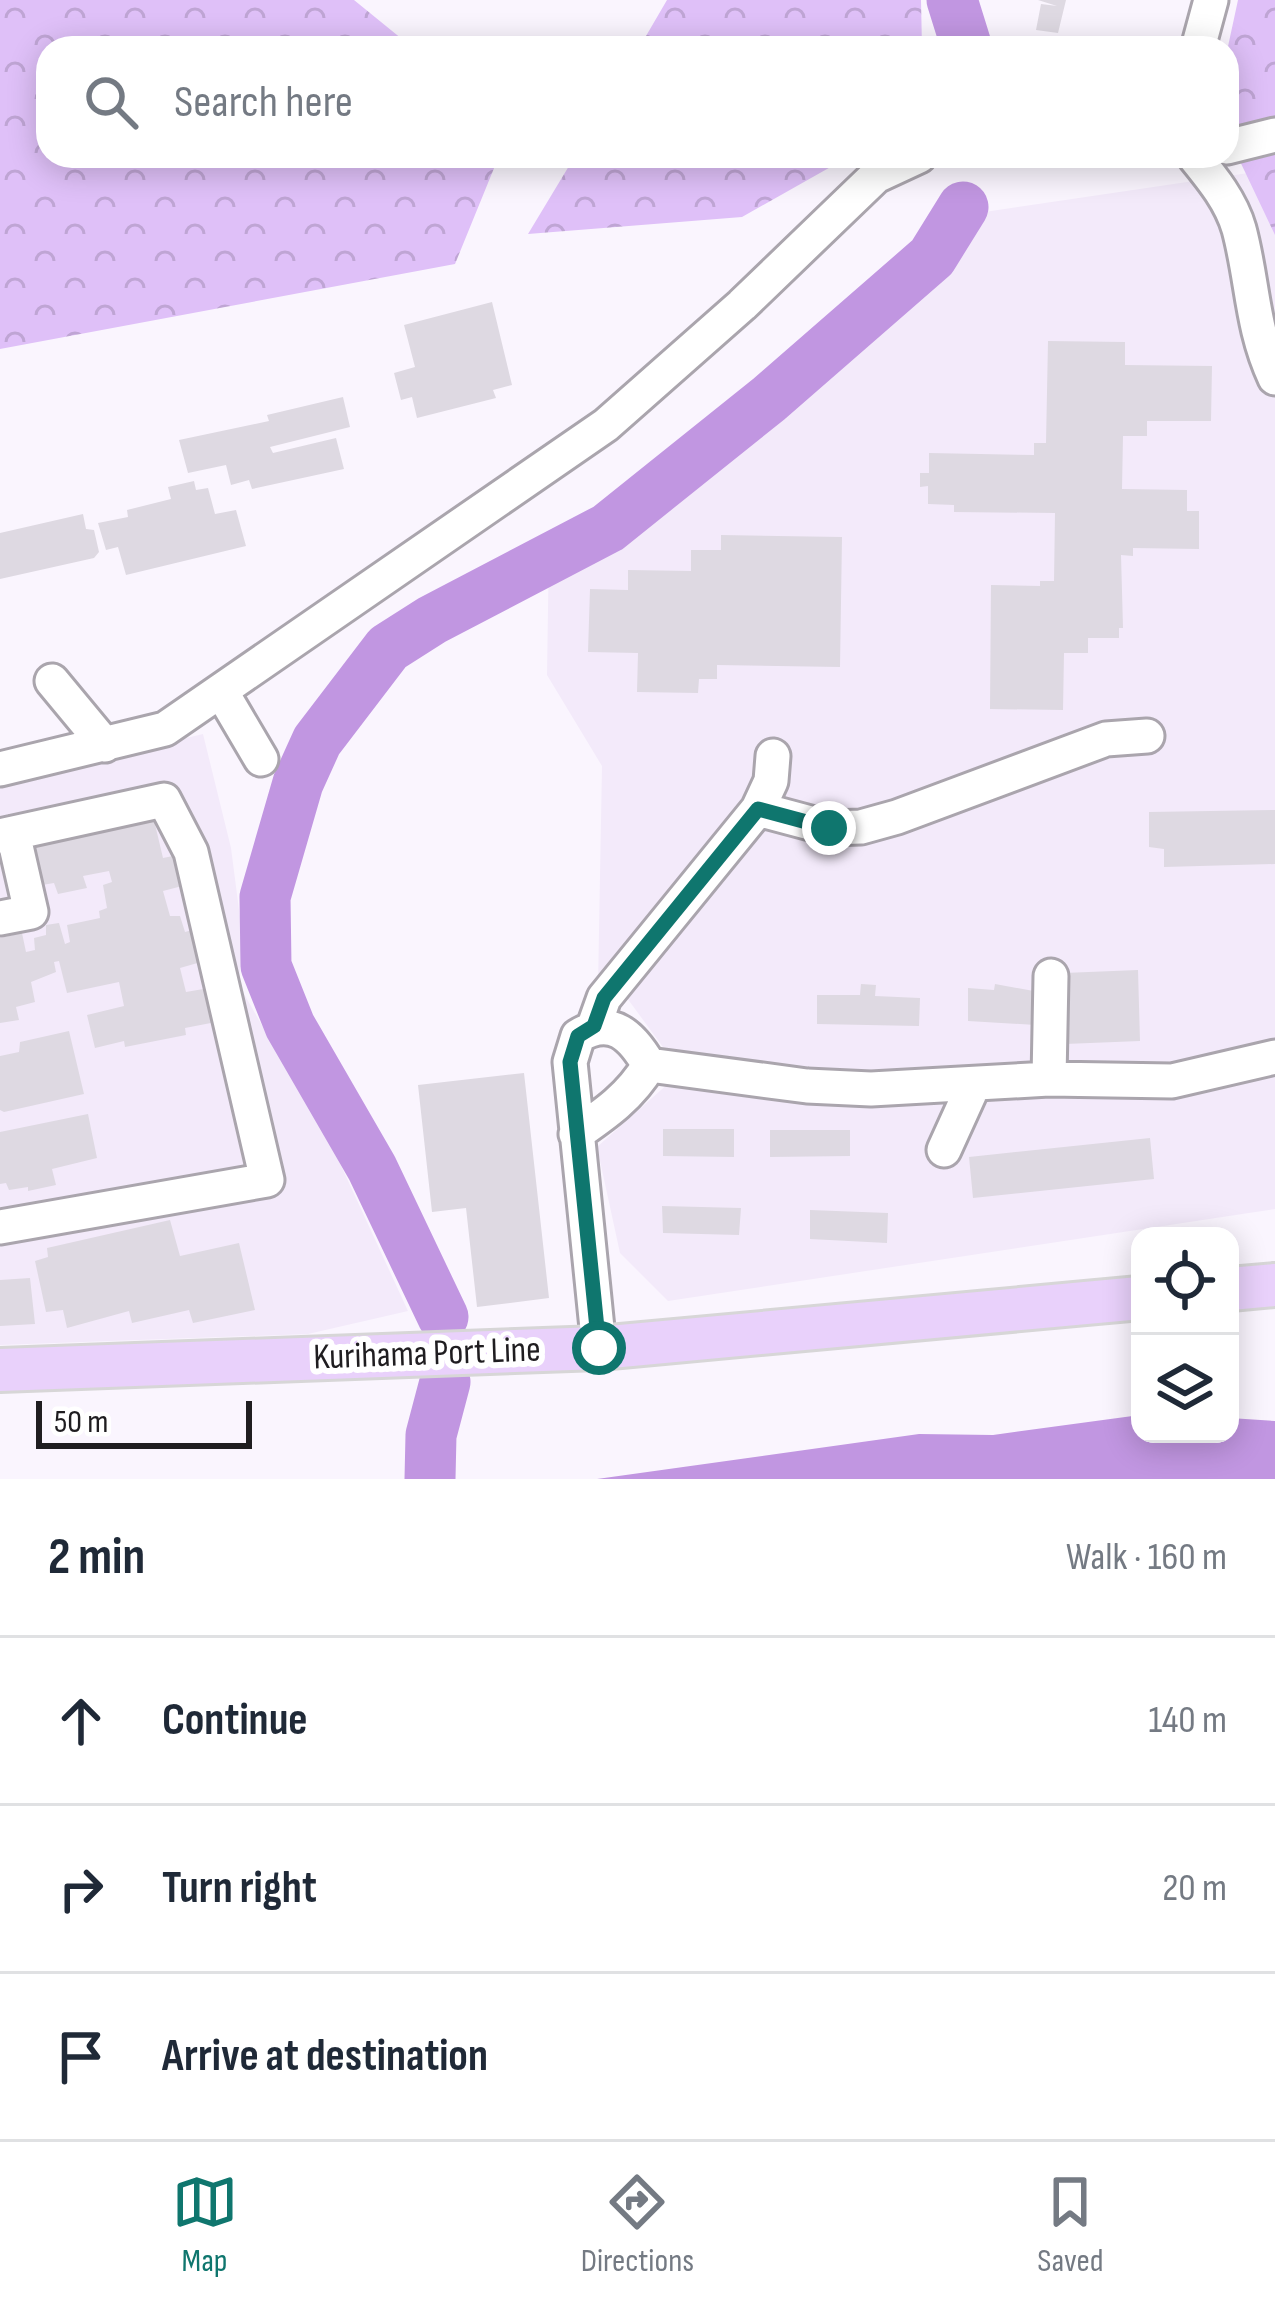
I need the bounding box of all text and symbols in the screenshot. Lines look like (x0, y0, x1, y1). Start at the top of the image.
search box (36, 36, 1239, 168)
icon: search (78, 69, 144, 135)
text: Search here (174, 75, 353, 130)
route end (802, 801, 856, 855)
map controls (1131, 1227, 1239, 1443)
button: locate (1131, 1227, 1239, 1335)
route start (572, 1321, 626, 1375)
street label: Kurihama Port Line (313, 1329, 541, 1379)
button: layers (1131, 1335, 1239, 1443)
scale bar (36, 1395, 252, 1448)
text: 50 m (54, 1402, 108, 1442)
text: 2 min (48, 1527, 145, 1588)
text: Walk · 160 m (1066, 1534, 1227, 1581)
icon: ahead (48, 1688, 114, 1754)
text: Continue (162, 1693, 308, 1748)
text: 140 m (1148, 1697, 1227, 1744)
icon: right (48, 1856, 114, 1922)
text: Turn right (162, 1861, 317, 1916)
text: 20 m (1162, 1865, 1227, 1912)
icon: arrive (48, 2024, 114, 2090)
text: Arrive at destination (162, 2029, 488, 2084)
tab: Map (172, 2169, 238, 2281)
tab: Directions (581, 2169, 694, 2281)
tab: Saved (1037, 2169, 1103, 2281)

